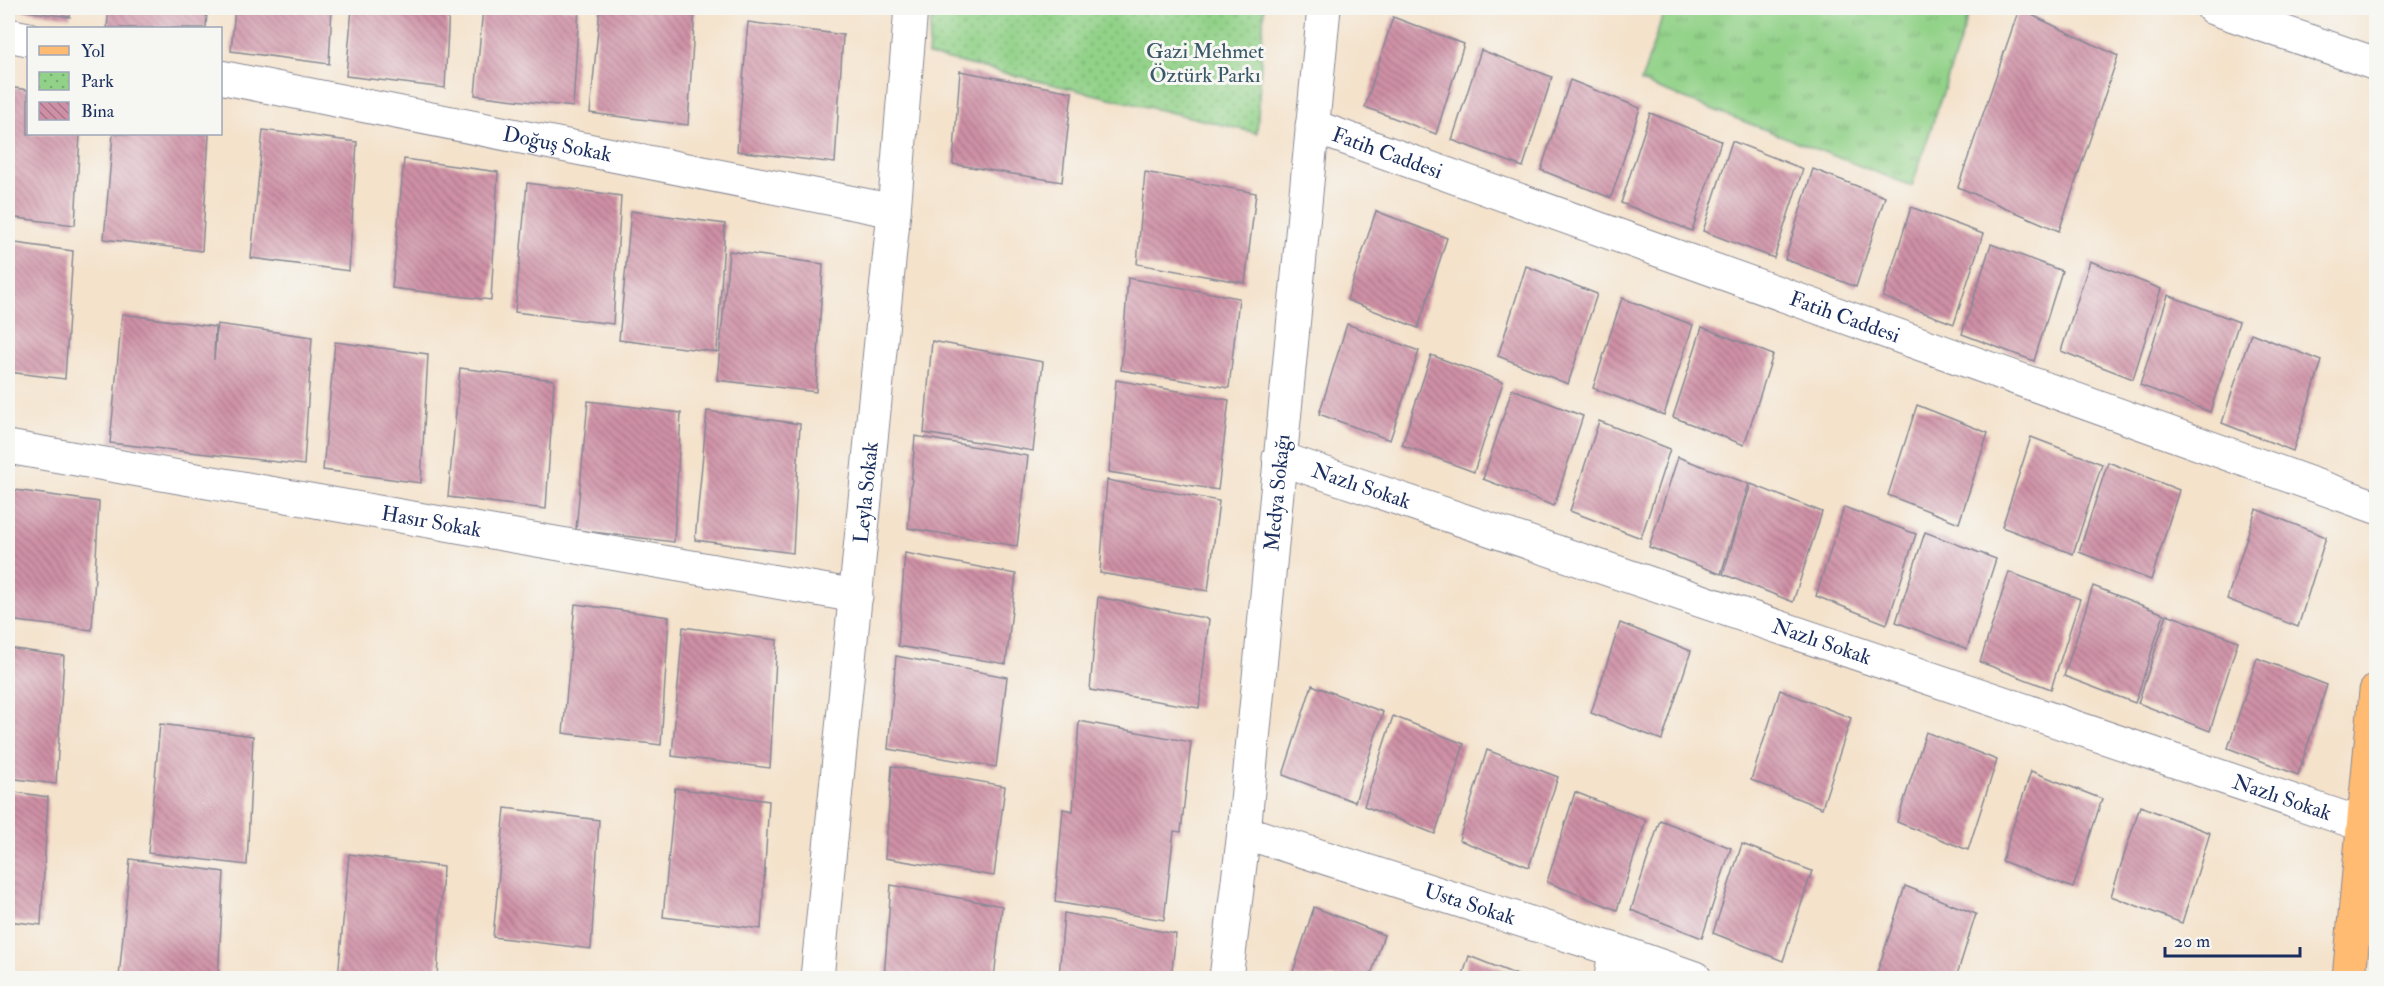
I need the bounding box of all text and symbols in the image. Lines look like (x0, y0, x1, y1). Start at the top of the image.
legend (27, 27, 222, 135)
park label: Gazi Mehmet Öztürk Parkı (1146, 38, 1264, 89)
text: Yol (81, 40, 105, 63)
text: Park (81, 70, 114, 93)
text: Bina (81, 100, 115, 123)
street label: Doğuş Sokak (501, 120, 614, 168)
street label: Fatih Caddesi (1328, 121, 1447, 185)
street label: Fatih Caddesi (1786, 285, 1904, 349)
street label: Medya Sokağı (1258, 433, 1296, 552)
street label: Leyla Sokak (847, 440, 884, 544)
street label: Nazlı Sokak (1308, 457, 1414, 515)
street label: Hasır Sokak (379, 499, 484, 543)
street label: Nazlı Sokak (1769, 612, 1875, 671)
street label: Nazlı Sokak (2229, 768, 2335, 827)
street label: Usta Sokak (1421, 877, 1519, 931)
scale bar (2165, 920, 2300, 958)
text: 20 m (2174, 930, 2210, 953)

